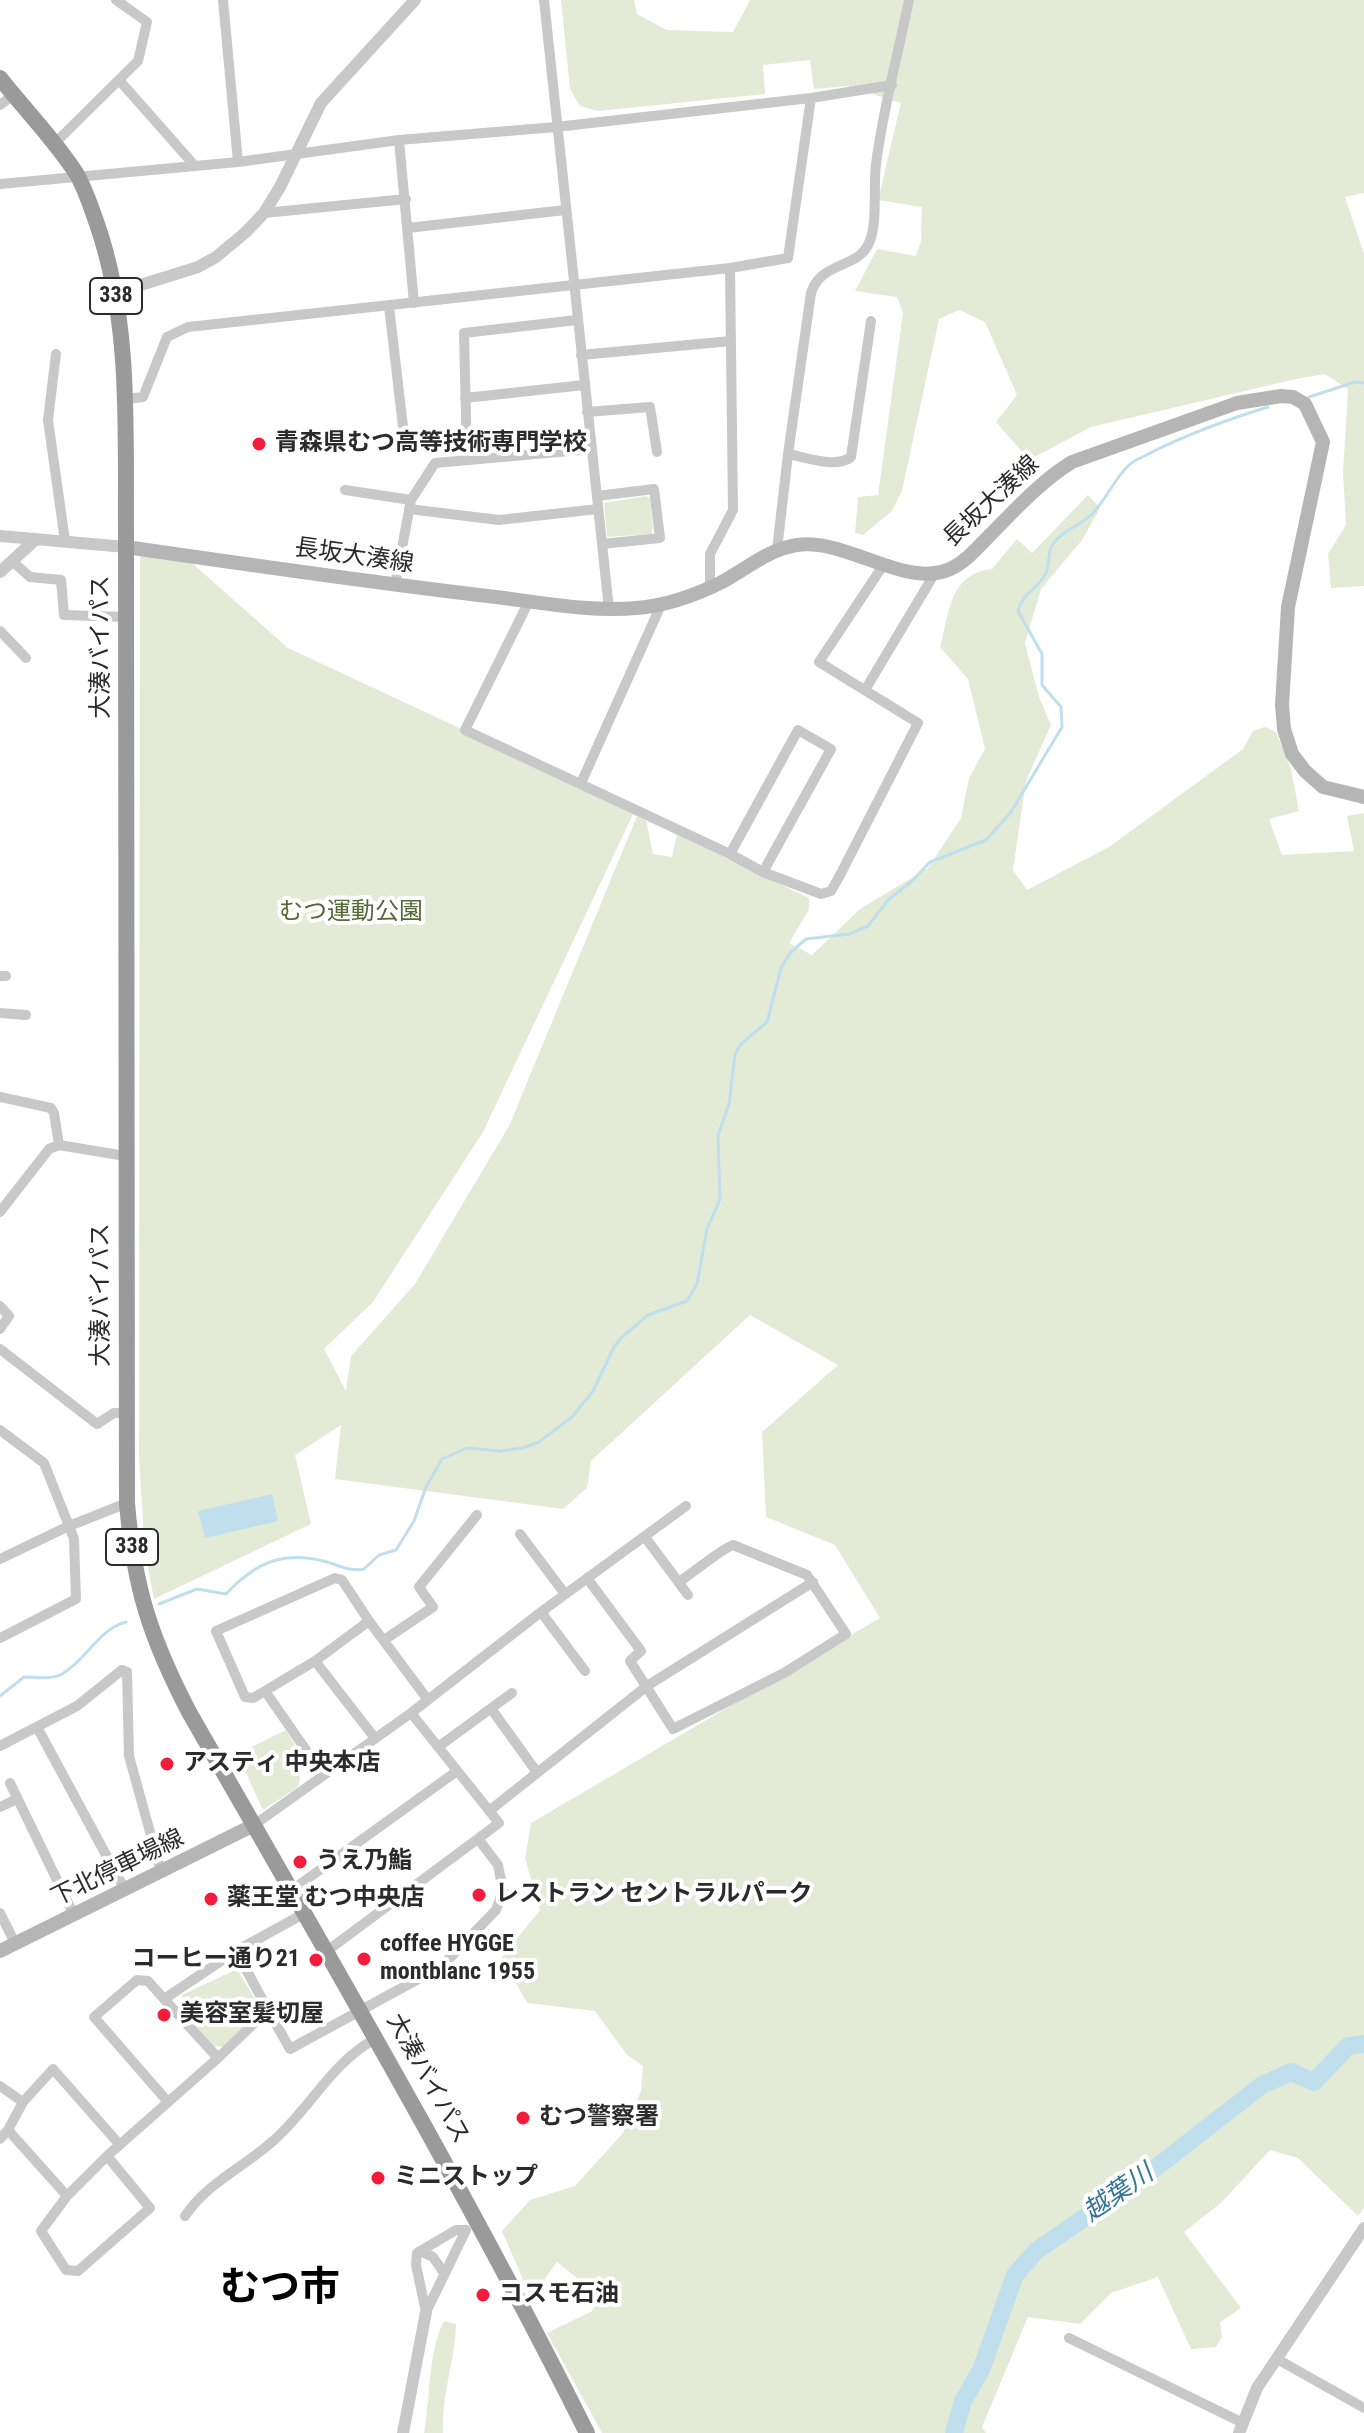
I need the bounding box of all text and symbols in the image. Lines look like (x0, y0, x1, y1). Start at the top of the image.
road number: 338 (90, 278, 142, 314)
place label: 青森県むつ高等技術専門学校 (275, 430, 587, 458)
marker: 青森県むつ高等技術専門学校 (250, 435, 268, 453)
street label: 長坂大湊線 (938, 451, 1046, 553)
street label: 長坂大湊線 (293, 534, 415, 580)
street label: 大湊バイパス (88, 575, 116, 719)
park label: むつ運動公園 (279, 899, 423, 927)
street label: 大湊バイパス (88, 1223, 116, 1367)
road number: 338 (106, 1529, 158, 1565)
place label: アスティ 中央本店 (183, 1750, 381, 1778)
marker: アスティ 中央本店 (158, 1755, 176, 1773)
street label: 下北停車場線 (47, 1824, 189, 1914)
place label: うえ乃鮨 (316, 1848, 412, 1876)
marker: うえ乃鮨 (291, 1853, 309, 1871)
place label: レストラン セントラルパーク (495, 1881, 813, 1909)
place label: 薬王堂 むつ中央店 (227, 1885, 425, 1913)
marker: レストラン セントラルパーク (470, 1886, 488, 1904)
marker: 薬王堂 むつ中央店 (202, 1890, 220, 1908)
place label: coffee HYGGE montblanc 1955 (380, 1931, 535, 1987)
place label: コーヒー通り21 (132, 1946, 300, 1974)
marker: coffee HYGGE montblanc 1955 (355, 1950, 373, 1968)
marker: コーヒー通り21 (307, 1951, 325, 1969)
place label: 美容室髪切屋 (180, 2001, 324, 2029)
marker: 美容室髪切屋 (155, 2006, 173, 2024)
street label: 大湊バイパス (379, 2009, 475, 2149)
place label: むつ警察署 (539, 2104, 659, 2132)
marker: むつ警察署 (514, 2109, 532, 2127)
water label: 越葉川 (1078, 2159, 1160, 2229)
place label: ミニストップ (394, 2164, 538, 2192)
marker: ミニストップ (369, 2169, 387, 2187)
district label: むつ市 (220, 2266, 340, 2314)
place label: コスモ石油 (499, 2281, 619, 2309)
marker: コスモ石油 (474, 2286, 492, 2304)

